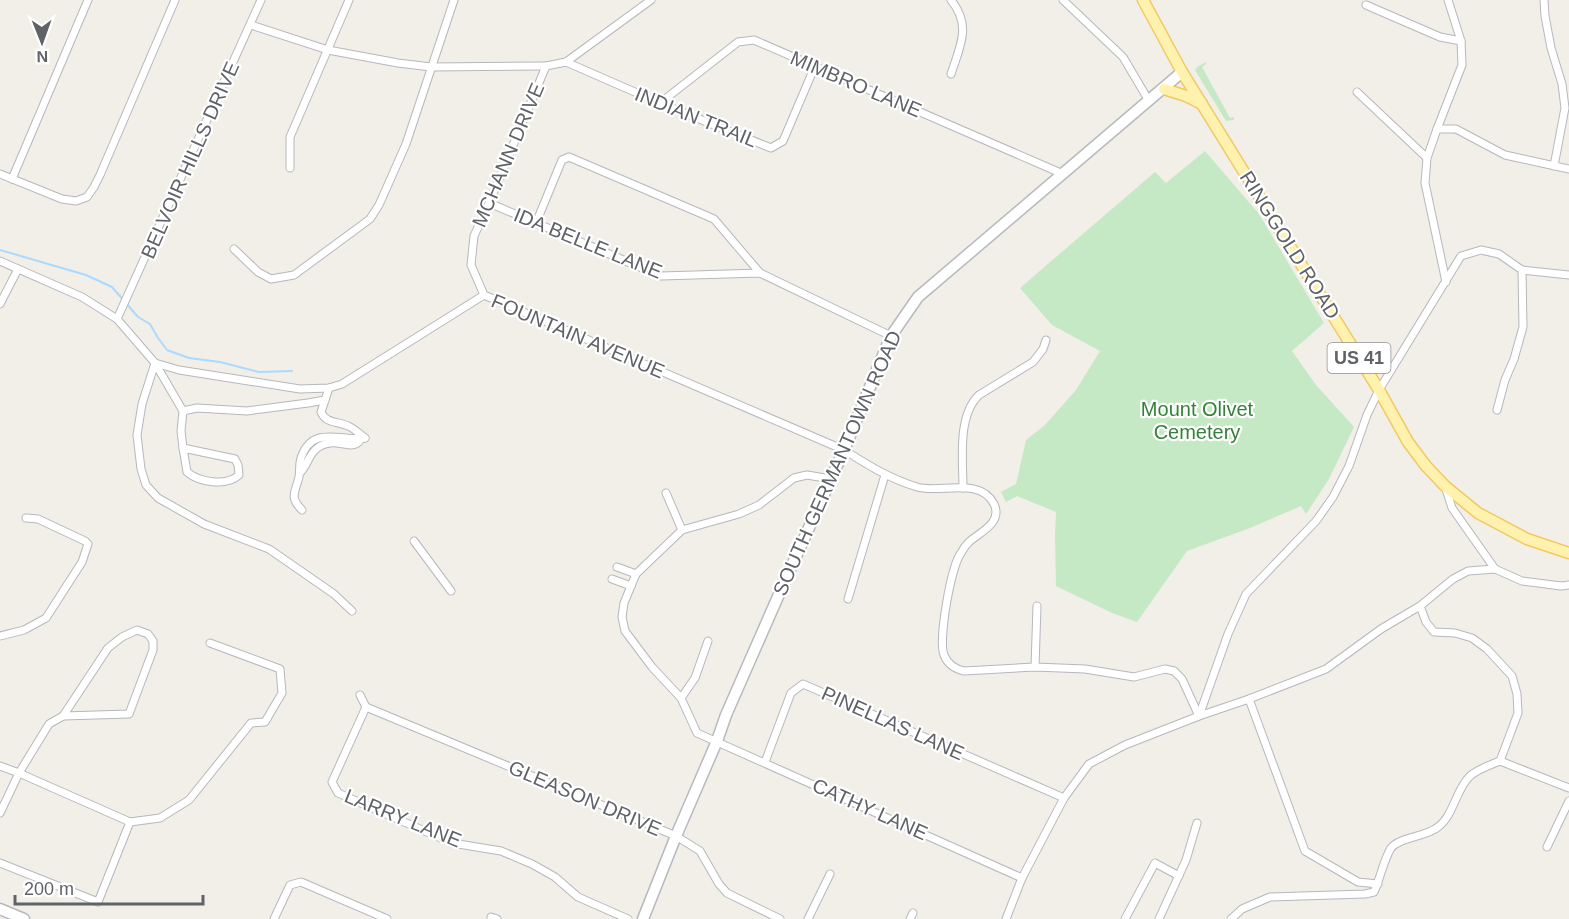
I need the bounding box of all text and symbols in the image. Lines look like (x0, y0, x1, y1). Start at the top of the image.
north arrow (12, 12, 72, 72)
street label: MIMBRO LANE (787, 47, 925, 121)
text: N (36, 48, 48, 65)
street label: BELVOIR HILLS DRIVE (137, 58, 243, 262)
street label: MCHANN DRIVE (468, 80, 548, 230)
street label: INDIAN TRAIL (632, 83, 760, 151)
street label: RINGGOLD ROAD (1236, 167, 1344, 323)
street label: IDA BELLE LANE (511, 203, 665, 283)
street label: FOUNTAIN AVENUE (488, 290, 668, 382)
street label: SOUTH GERMANTOWN ROAD (768, 327, 906, 599)
road number: US 41 (1328, 343, 1390, 373)
park label: Mount Olivet Cemetery (1141, 398, 1254, 443)
street label: PINELLAS LANE (818, 682, 968, 764)
street label: GLEASON DRIVE (506, 756, 664, 840)
street label: CATHY LANE (809, 774, 931, 844)
street label: LARRY LANE (341, 785, 465, 851)
scale bar (15, 868, 202, 906)
text: 200 m (24, 879, 74, 899)

